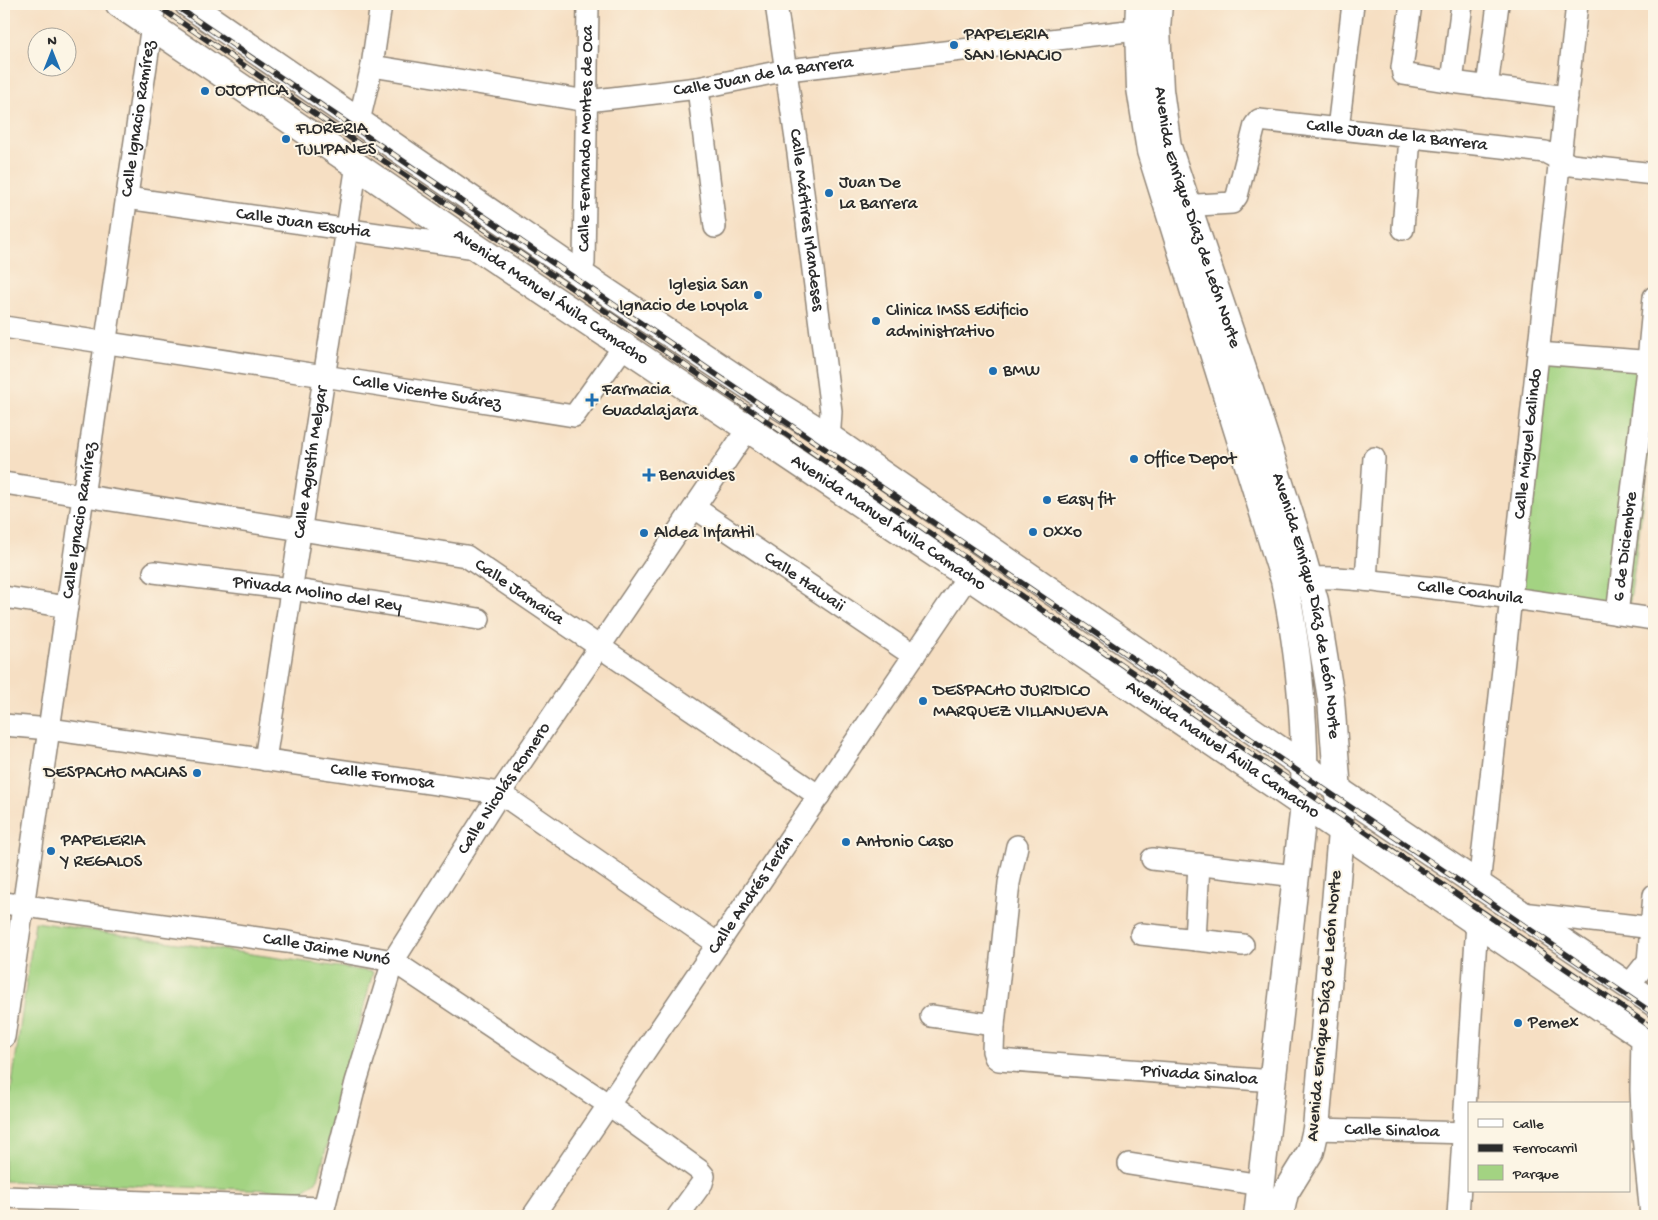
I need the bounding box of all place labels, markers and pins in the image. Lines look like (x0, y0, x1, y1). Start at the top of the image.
place label: PAPELERIA SAN IGNACIO (963, 25, 1062, 67)
marker: PAPELERIA SAN IGNACIO (948, 39, 960, 51)
place label: OJOPTICA (215, 81, 289, 102)
marker: OJOPTICA (199, 85, 211, 97)
place label: FLORERIA TULIPANES (295, 119, 377, 161)
marker: FLORERIA TULIPANES (280, 133, 292, 145)
place label: Juan De La Barrera (839, 173, 918, 215)
marker: Juan De La Barrera (823, 187, 835, 199)
place label: Iglesia San Ignacio de Loyola (619, 275, 749, 317)
marker: Iglesia San Ignacio de Loyola (752, 289, 764, 301)
place label: Clinica IMSS Edificio administrativo (886, 301, 1029, 343)
marker: Clinica IMSS Edificio administrativo (870, 315, 882, 327)
place label: BMW (1002, 361, 1040, 382)
marker: BMW (987, 365, 999, 377)
place label: Farmacia Guadalajara (601, 380, 699, 422)
marker: Farmacia Guadalajara (586, 394, 598, 406)
place label: Office Depot (1144, 449, 1238, 470)
marker: Office Depot (1128, 453, 1140, 465)
place label: Benavides (658, 465, 736, 486)
marker: Benavides (643, 469, 655, 481)
place label: Easy fit (1057, 490, 1116, 511)
marker: Easy fit (1041, 494, 1053, 506)
place label: Oxxo (1043, 522, 1082, 543)
place label: Aldea Infantil (654, 523, 755, 544)
marker: Oxxo (1027, 526, 1039, 538)
marker: Aldea Infantil (638, 527, 650, 539)
place label: DESPACHO JURIDICO MARQUEZ VILLANUEVA (932, 681, 1109, 723)
marker: DESPACHO JURIDICO MARQUEZ VILLANUEVA (917, 695, 929, 707)
place label: DESPACHO MACIAS (43, 763, 188, 784)
marker: DESPACHO MACIAS (191, 767, 203, 779)
place label: PAPELERIA Y REGALOS (59, 831, 146, 873)
place label: Antonio Caso (856, 832, 954, 853)
marker: Antonio Caso (840, 836, 852, 848)
marker: PAPELERIA Y REGALOS (45, 845, 57, 857)
place label: Pemex (1527, 1013, 1579, 1034)
marker: Pemex (1512, 1017, 1524, 1029)

